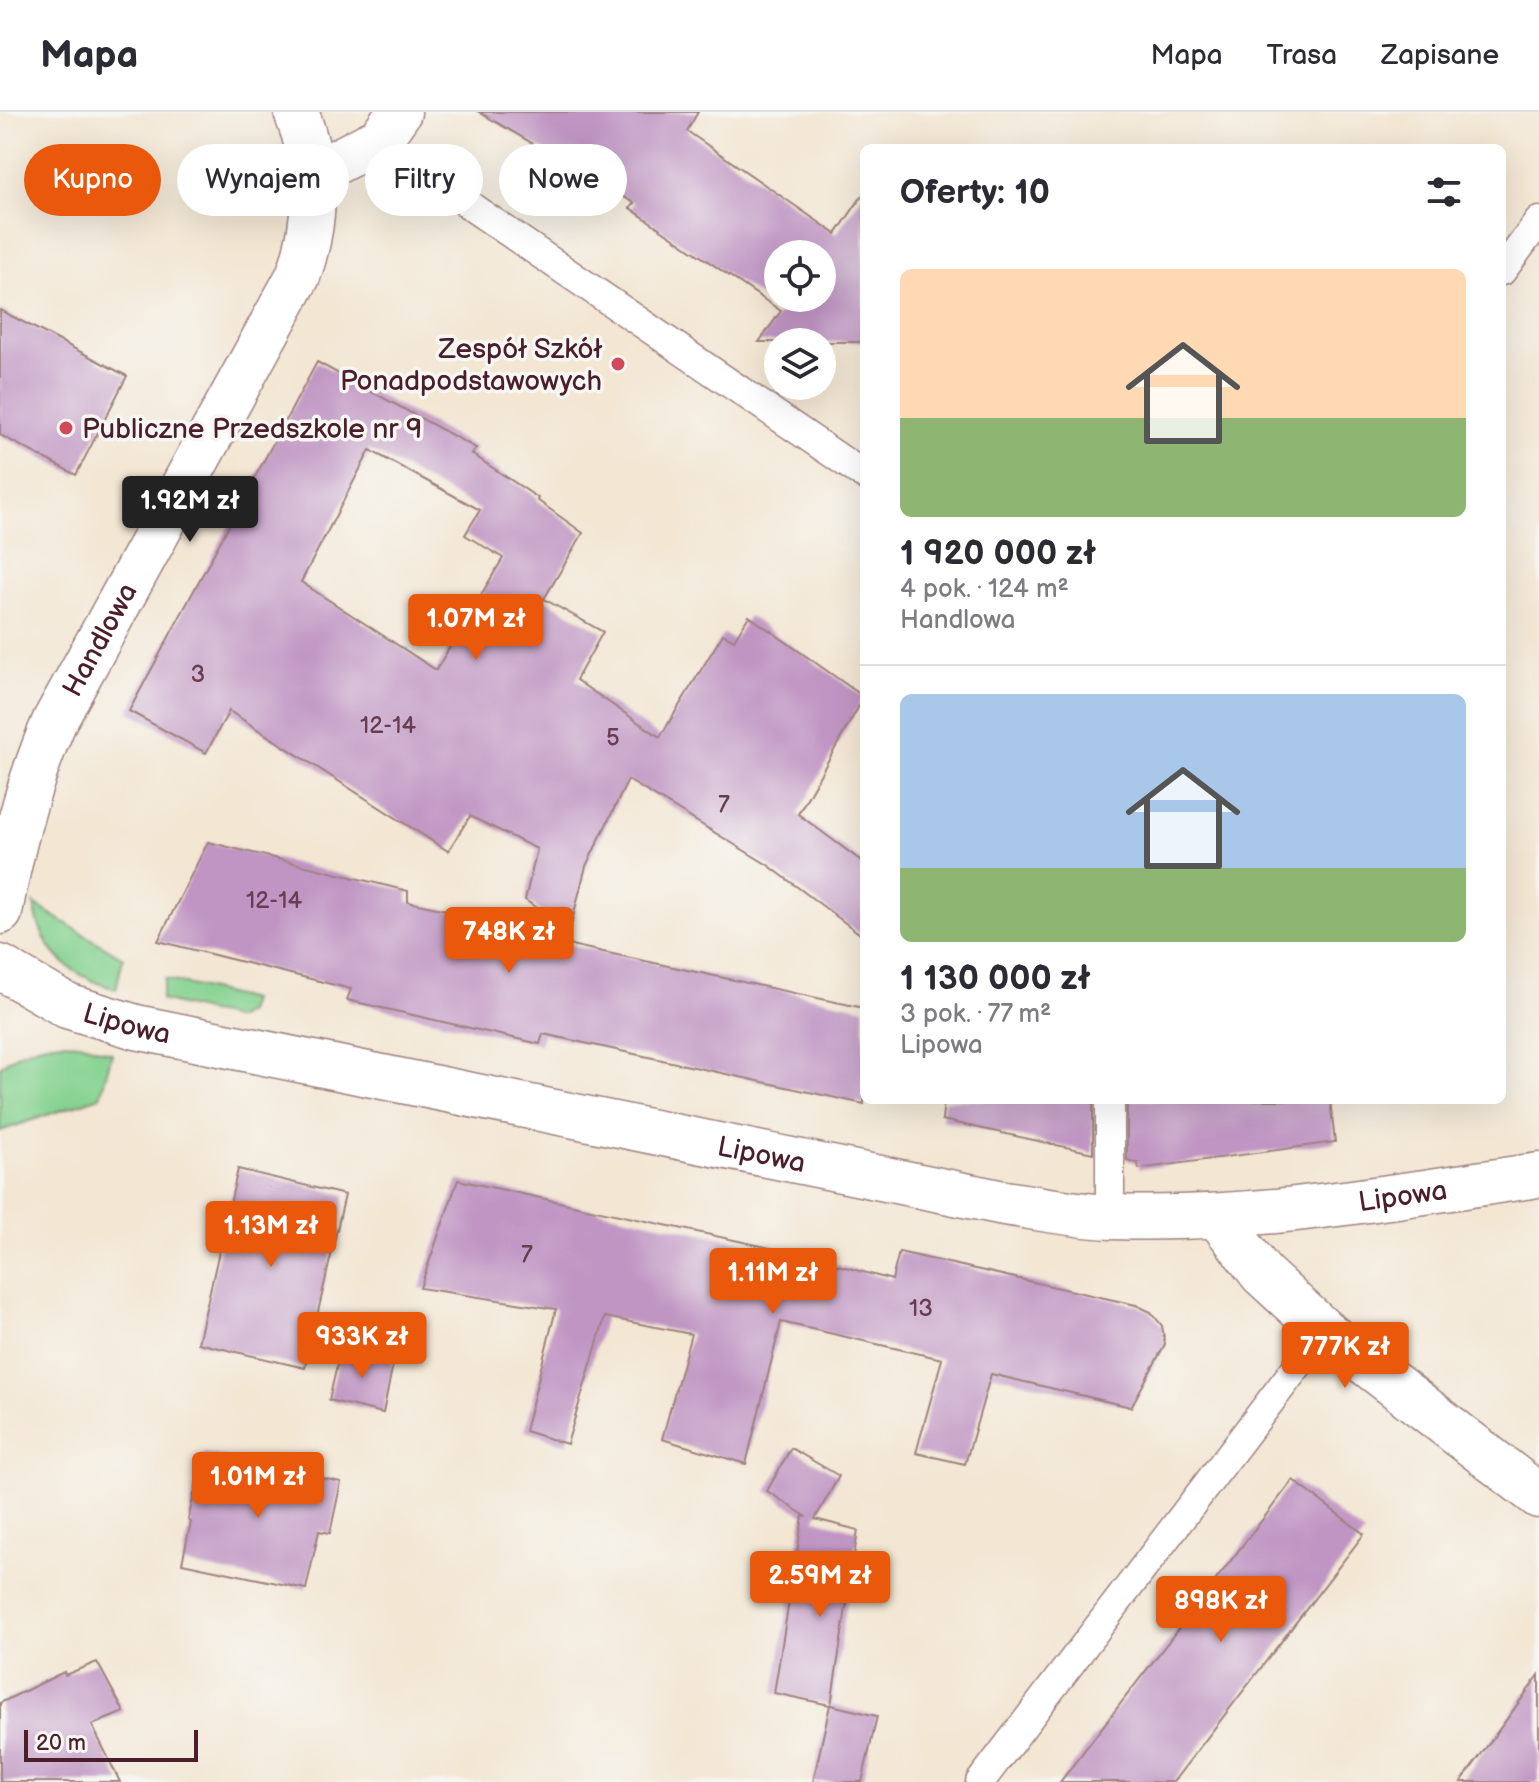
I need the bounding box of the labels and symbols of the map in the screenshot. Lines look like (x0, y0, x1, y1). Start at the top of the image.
place label: Zespół Szkół Ponadpodstawowych (340, 333, 602, 398)
marker: Zespół Szkół Ponadpodstawowych (609, 355, 627, 373)
place label: Publiczne Przedszkole nr 9 (82, 413, 422, 446)
marker: Publiczne Przedszkole nr 9 (57, 419, 75, 437)
pin: 1.92M zł (107, 476, 273, 544)
street label: Handlowa (56, 578, 145, 703)
pin: 1.07M zł (393, 594, 559, 662)
house number: 3 (191, 660, 205, 689)
house number: 12-14 (360, 711, 416, 740)
house number: 5 (606, 723, 620, 752)
house number: 7 (718, 790, 730, 819)
house number: 12-14 (246, 886, 302, 915)
pin: 748K zł (435, 907, 583, 975)
street label: Lipowa (79, 997, 173, 1052)
street label: Lipowa (714, 1130, 808, 1180)
street label: Lipowa (1356, 1174, 1449, 1219)
pin: 1.13M zł (188, 1201, 354, 1269)
house number: 7 (521, 1240, 533, 1269)
pin: 1.11M zł (690, 1248, 856, 1316)
house number: 13 (909, 1294, 933, 1323)
pin: 933K zł (288, 1312, 436, 1380)
pin: 777K zł (1271, 1322, 1419, 1390)
pin: 1.01M zł (175, 1452, 341, 1520)
pin: 2.59M zł (737, 1551, 903, 1619)
pin: 898K zł (1147, 1576, 1295, 1644)
scale bar (24, 1726, 198, 1762)

